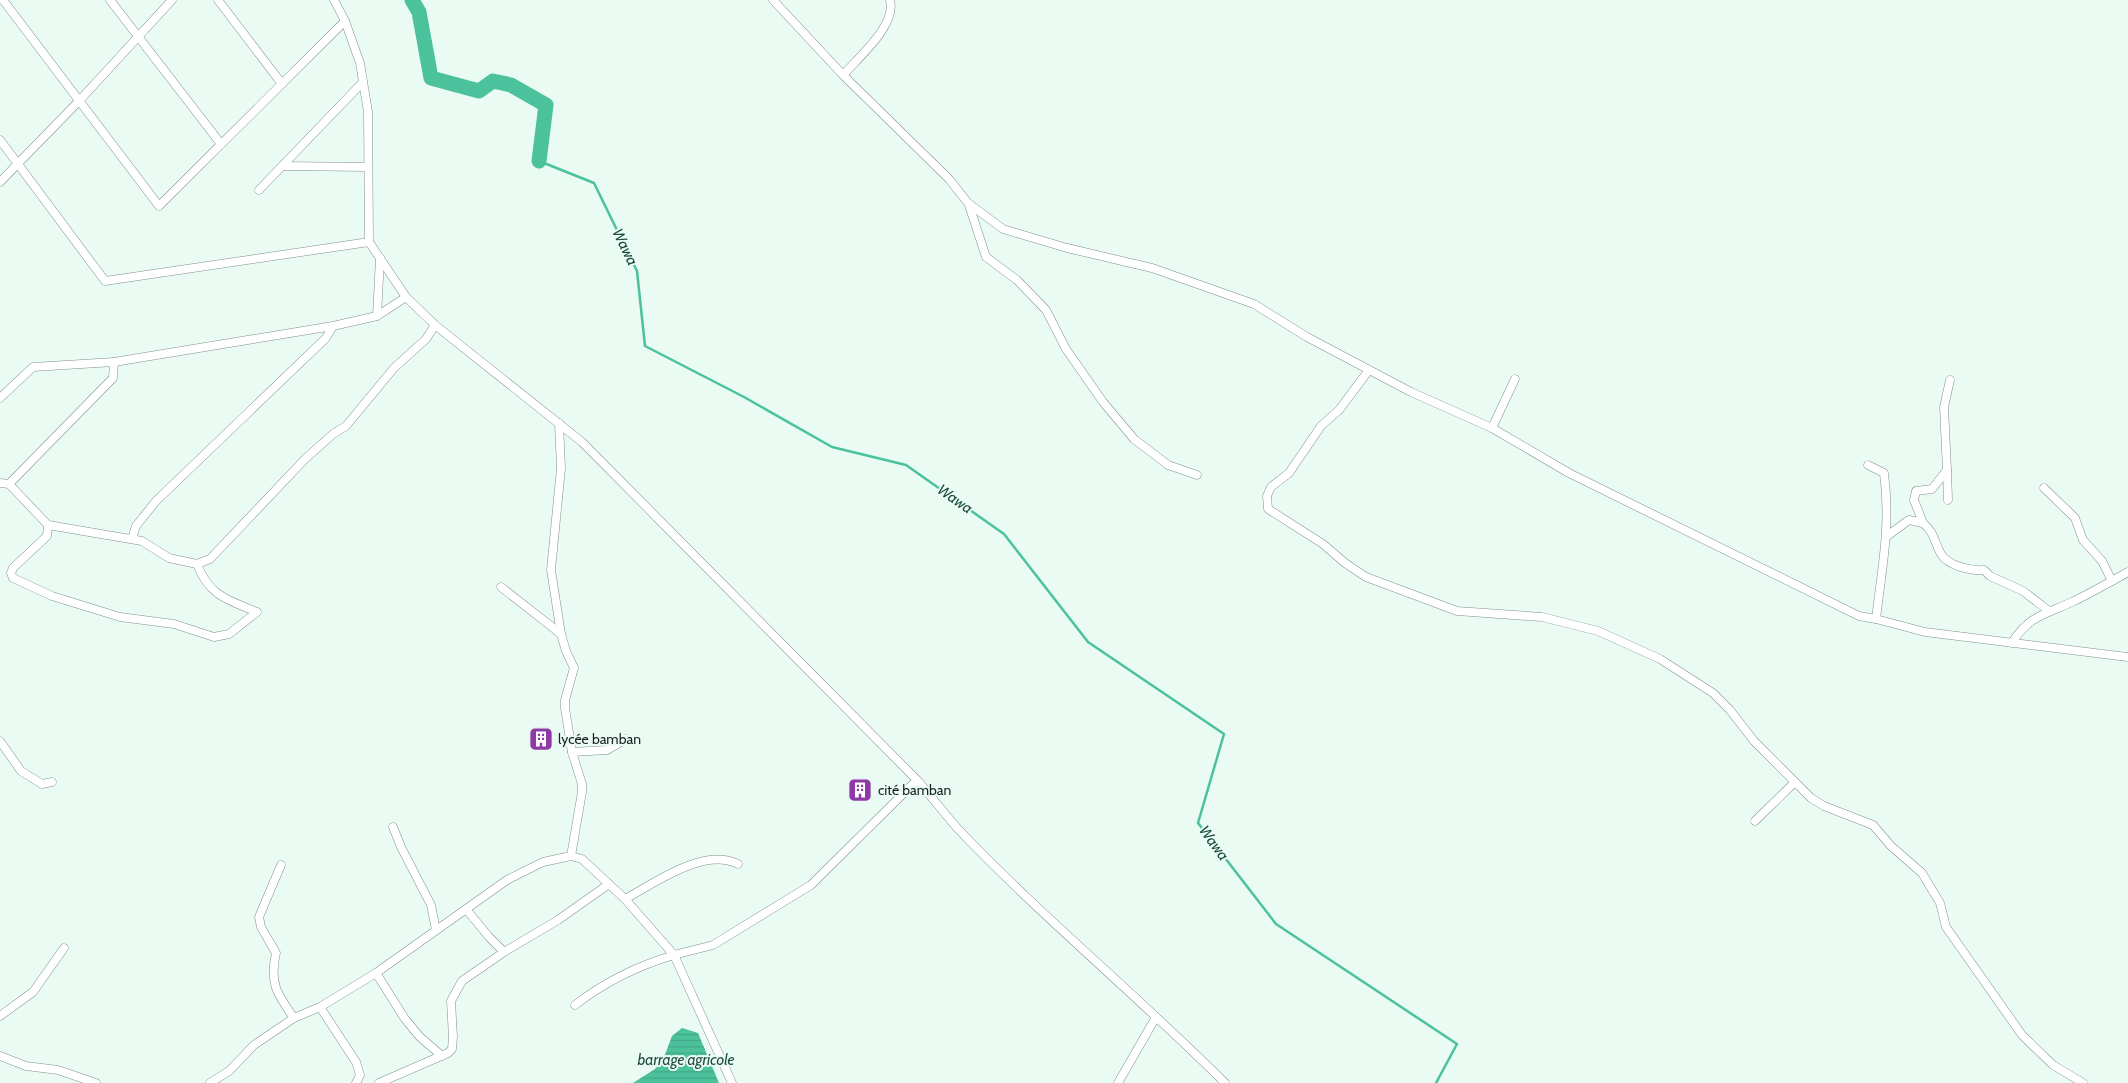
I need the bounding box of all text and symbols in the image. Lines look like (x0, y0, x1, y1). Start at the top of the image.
water label: Wawa (608, 226, 642, 268)
water label: Wawa (934, 481, 976, 517)
building icon: lycée bamban (528, 726, 554, 752)
place label: lycée bamban (558, 730, 641, 748)
building icon: cité bamban (847, 777, 873, 803)
place label: cité bamban (878, 781, 952, 799)
water label: Wawa (1195, 822, 1233, 864)
water label: barrage agricole (638, 1051, 735, 1069)

